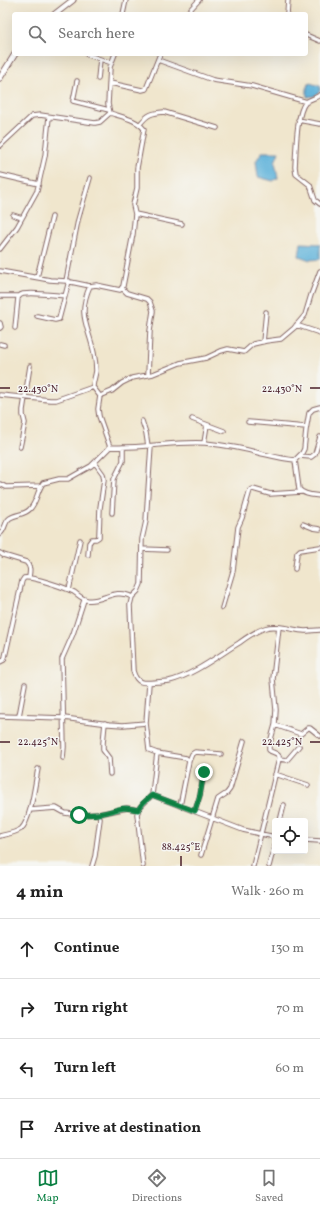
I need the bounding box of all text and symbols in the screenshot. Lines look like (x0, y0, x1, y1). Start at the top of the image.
search box (12, 12, 308, 56)
icon: search (26, 23, 48, 45)
text: Search here (58, 24, 135, 45)
text: 22.430°N (18, 382, 59, 396)
text: 22.430°N (262, 382, 303, 396)
text: 22.425°N (18, 735, 59, 749)
text: 22.425°N (262, 735, 303, 749)
route end (195, 763, 213, 781)
route start (70, 806, 88, 824)
map controls (272, 818, 308, 854)
button: locate (272, 818, 308, 854)
text: 88.425°E (162, 840, 200, 854)
text: 4 min (16, 881, 63, 904)
text: Walk · 260 m (231, 883, 304, 901)
icon: ahead (16, 938, 38, 960)
text: Continue (54, 938, 119, 959)
text: 130 m (271, 940, 304, 958)
icon: right (16, 998, 38, 1020)
text: Turn right (54, 998, 128, 1019)
text: 70 m (276, 1000, 304, 1018)
icon: left (16, 1058, 38, 1080)
text: Turn left (54, 1058, 116, 1079)
text: 60 m (276, 1060, 304, 1078)
icon: arrive (16, 1118, 38, 1140)
text: Arrive at destination (54, 1118, 201, 1139)
tab: Map (37, 1167, 59, 1206)
tab: Directions (132, 1167, 182, 1206)
tab: Saved (255, 1167, 283, 1206)

